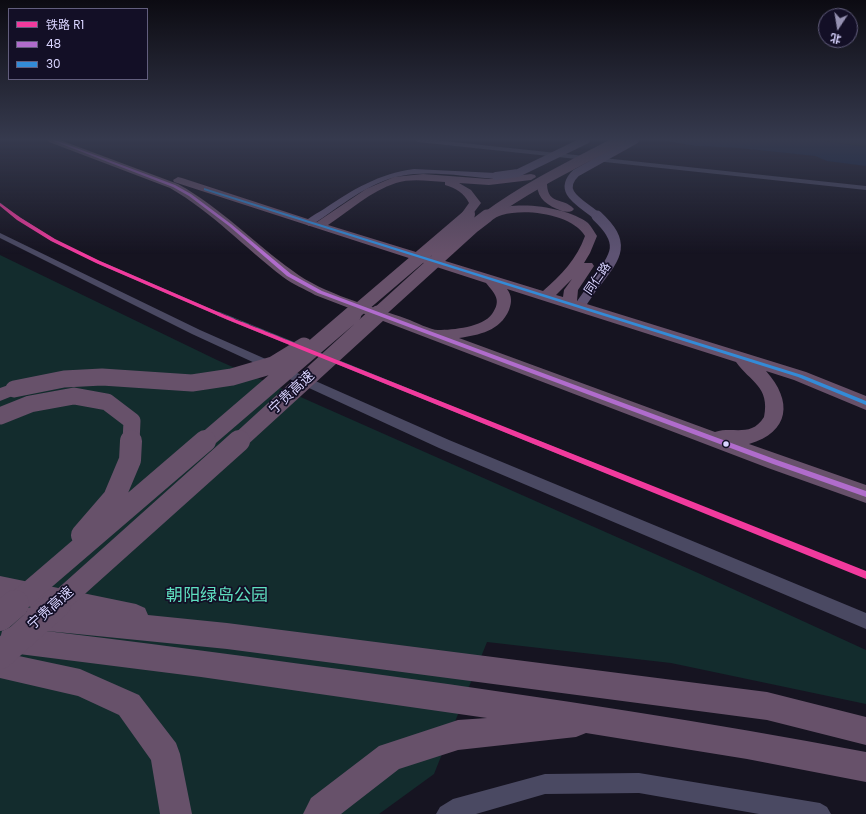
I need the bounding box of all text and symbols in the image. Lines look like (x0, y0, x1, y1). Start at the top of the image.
legend (8, 8, 148, 80)
north arrow (818, 8, 858, 48)
text: 铁路 R1 (46, 16, 84, 33)
text: 北 (829, 30, 843, 48)
text: 48 (46, 35, 61, 52)
text: 30 (46, 55, 61, 72)
street label: 同仁路 (582, 260, 614, 298)
street label: 宁贵高速 (266, 368, 318, 418)
unlabelled marker (721, 439, 731, 449)
street label: 宁贵高速 (25, 584, 77, 634)
park label: 朝阳绿岛公园 (166, 587, 268, 607)

